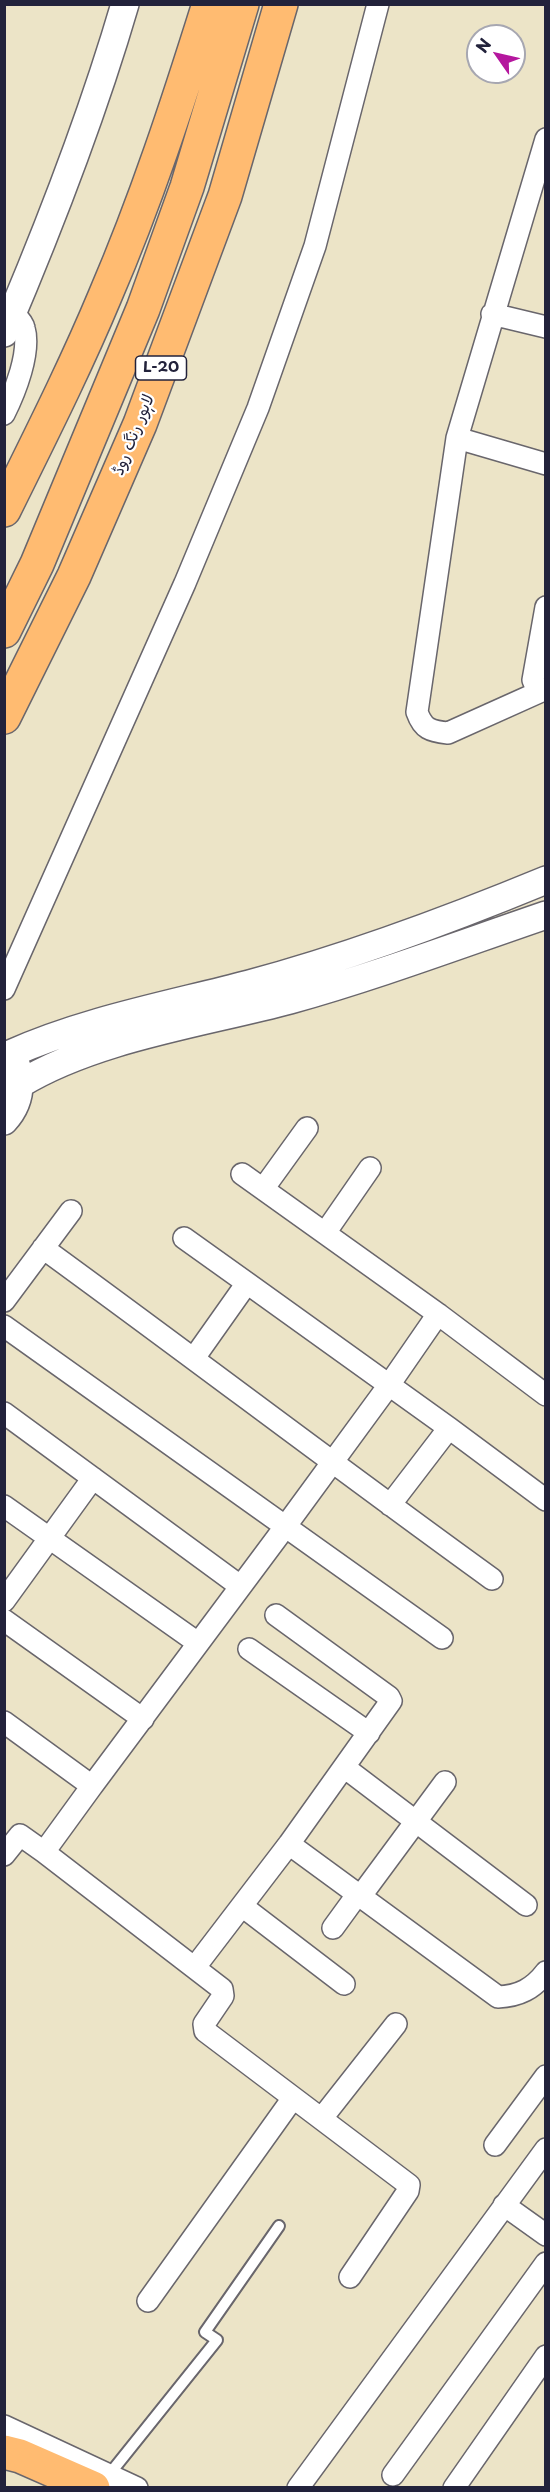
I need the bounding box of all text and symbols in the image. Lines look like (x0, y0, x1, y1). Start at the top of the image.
north arrow (466, 24, 526, 84)
text: N (469, 33, 496, 57)
road number: L-20 (136, 356, 186, 380)
street label: لاہور رنگ روڈ (109, 392, 159, 478)

